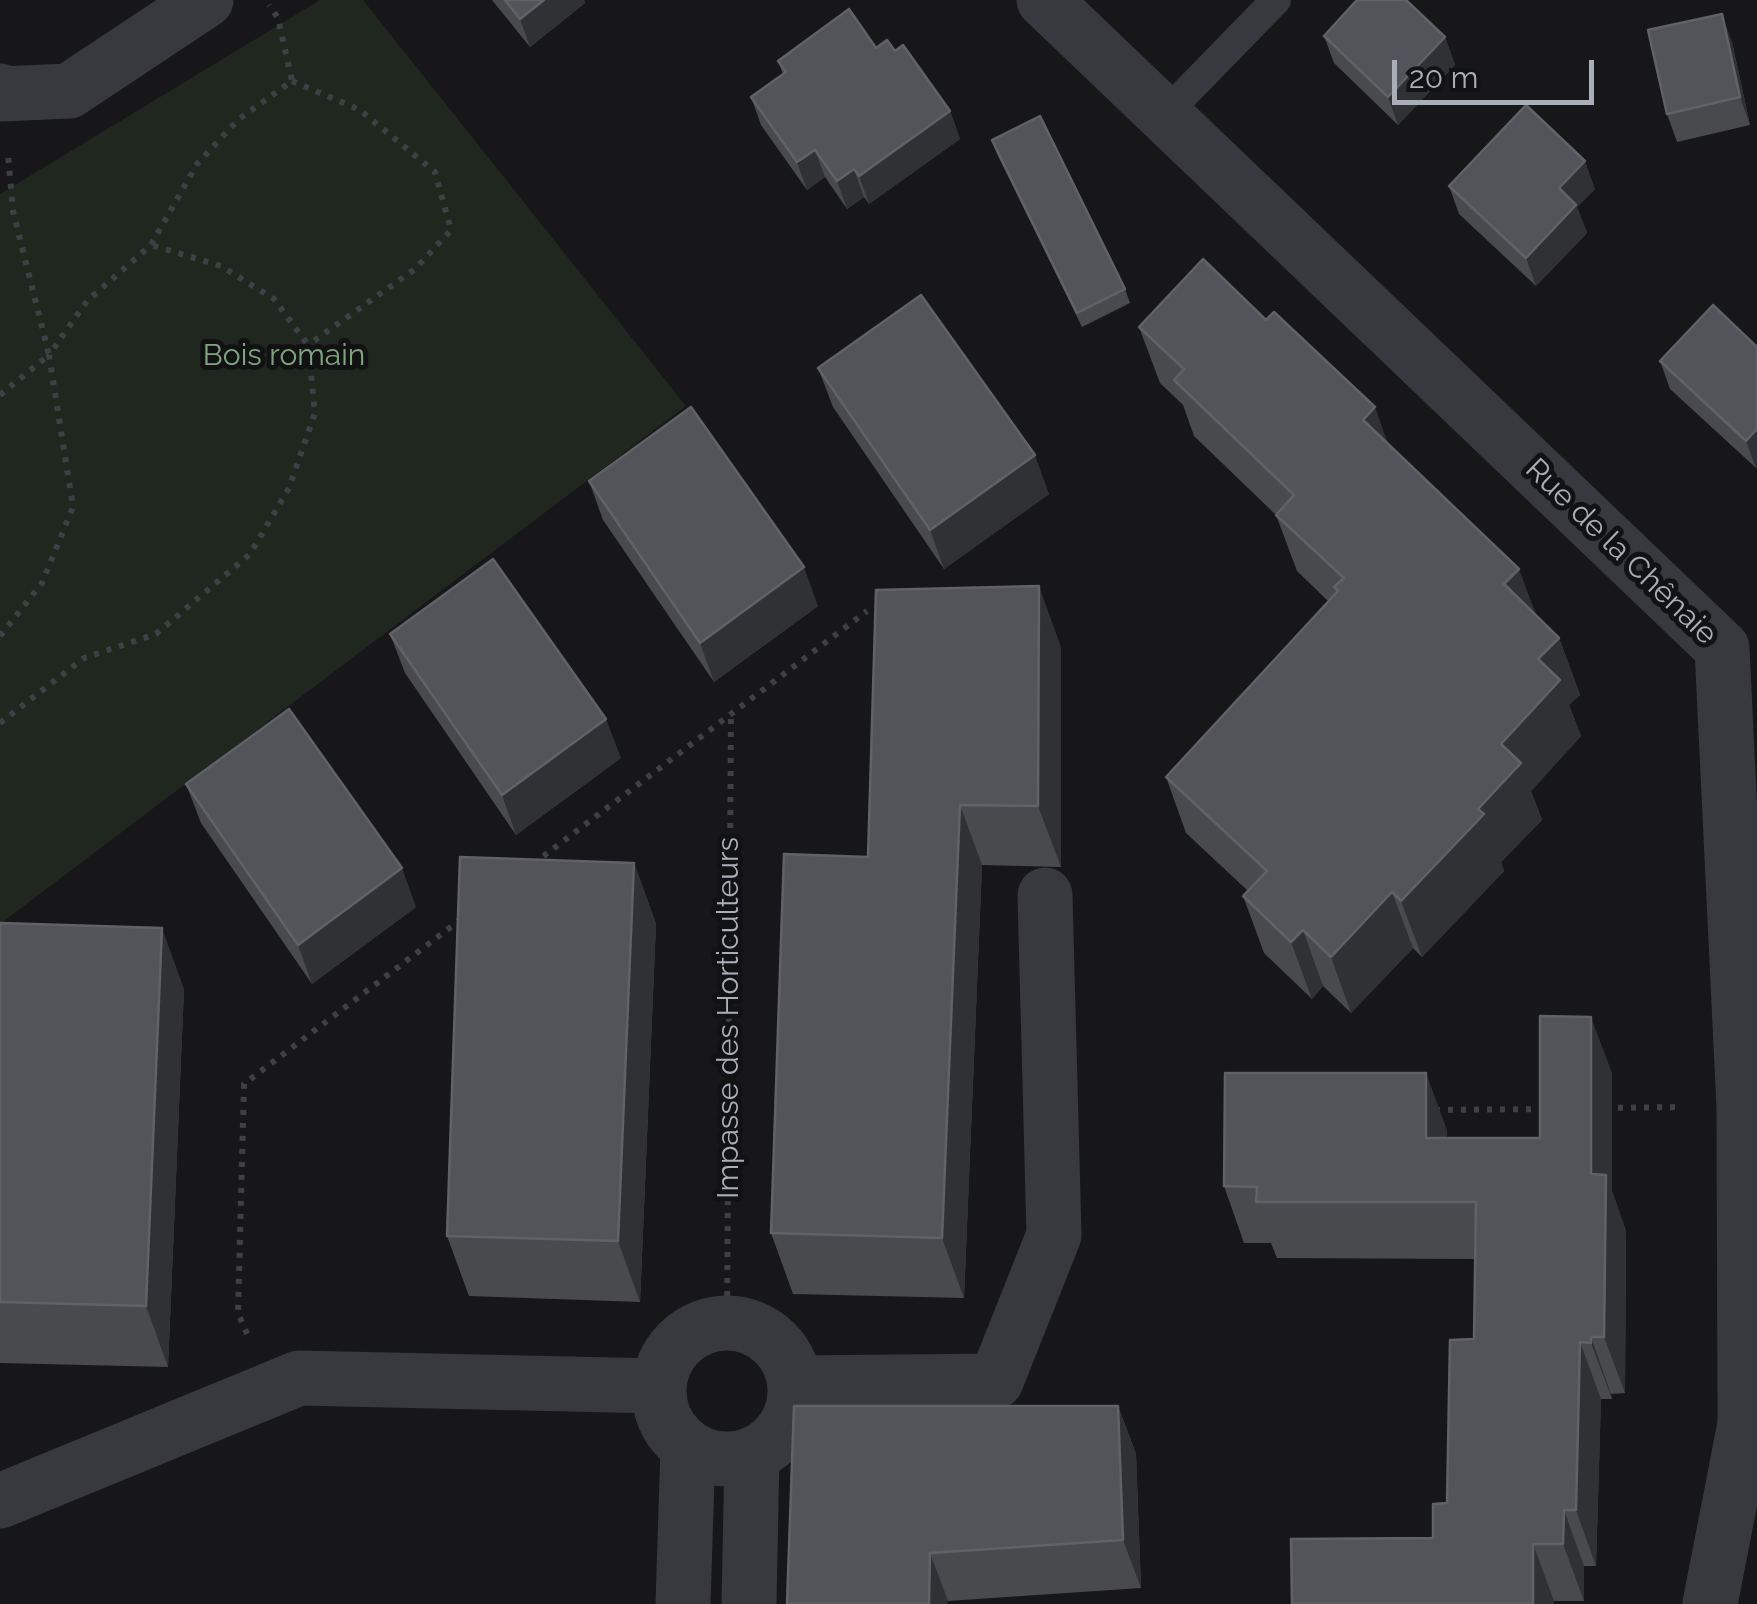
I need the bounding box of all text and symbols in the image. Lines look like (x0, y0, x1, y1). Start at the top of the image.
scale bar (1397, 40, 1600, 102)
text: 20 m (1409, 60, 1478, 95)
park label: Bois romain (203, 338, 365, 374)
street label: Rue de la Chênaie (1518, 451, 1724, 653)
street label: Impasse des Horticulteurs (711, 837, 747, 1199)

